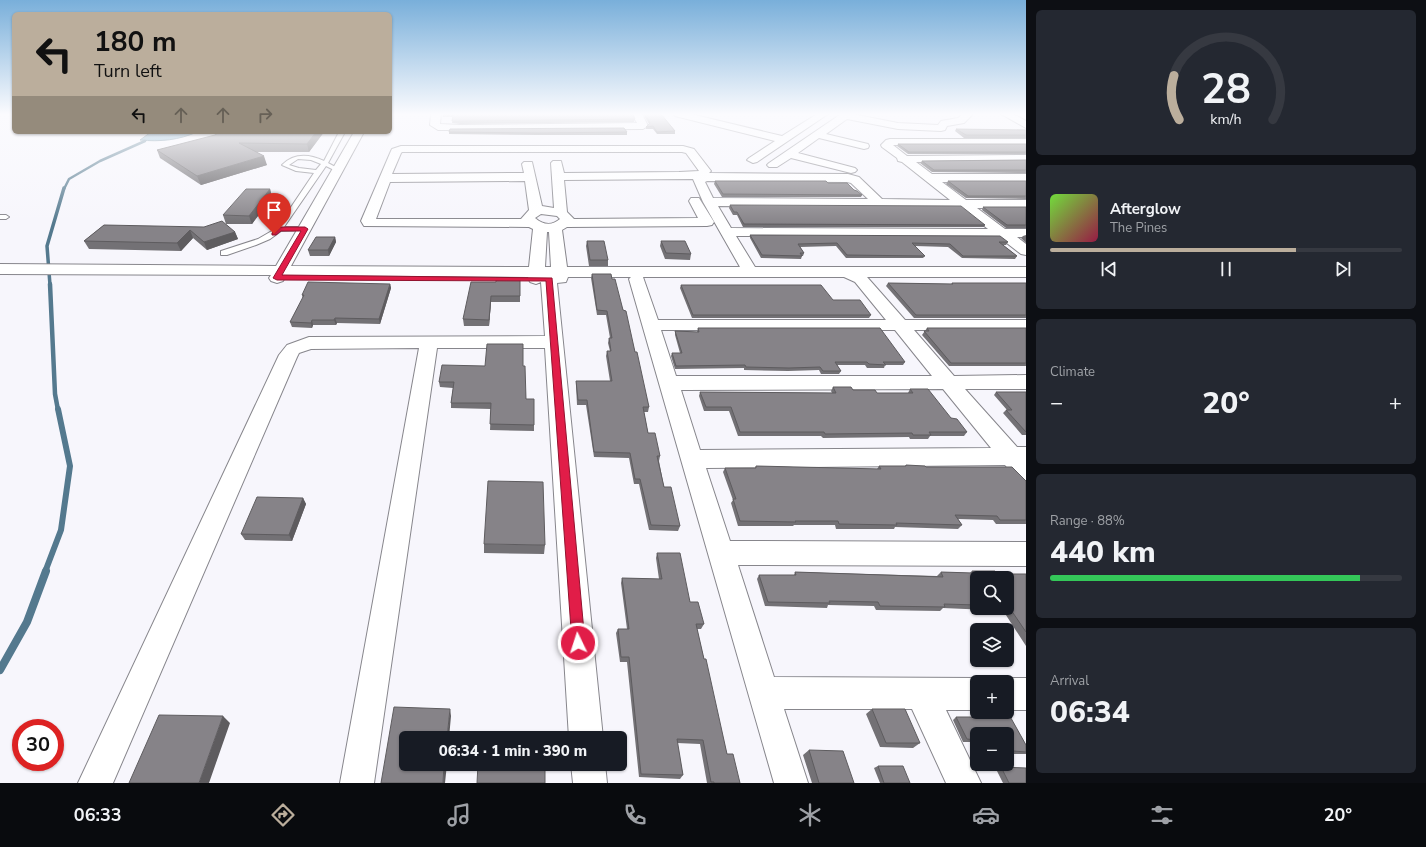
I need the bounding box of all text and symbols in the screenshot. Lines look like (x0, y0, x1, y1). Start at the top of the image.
text: 180 m (94, 23, 177, 61)
icon: left (28, 28, 80, 80)
text: Turn left (94, 59, 162, 83)
text: 28 (1201, 61, 1251, 118)
icon: left (128, 104, 150, 126)
icon: ahead (170, 104, 192, 126)
icon: ahead (212, 104, 234, 126)
icon: right (254, 104, 276, 126)
text: km/h (1210, 110, 1242, 129)
pin (257, 193, 291, 234)
icon: arrive (263, 199, 285, 221)
text: Afterglow (1110, 199, 1181, 219)
text: The Pines (1110, 219, 1167, 237)
icon: previous (1098, 258, 1120, 280)
icon: pause (1215, 258, 1237, 280)
icon: next (1332, 258, 1354, 280)
text: Climate (1050, 363, 1095, 381)
text: 20° (1202, 383, 1250, 424)
text: − (1050, 388, 1063, 418)
text: + (1389, 388, 1402, 418)
text: Range · 88% (1050, 512, 1125, 530)
text: 440 km (1050, 532, 1156, 573)
map controls (970, 571, 1014, 771)
button: search (970, 571, 1014, 615)
position arrow (557, 622, 599, 664)
button: layers (970, 623, 1014, 667)
text: Arrival (1050, 672, 1089, 690)
button: + (970, 675, 1014, 719)
text: 06:34 (1050, 692, 1130, 733)
speed limit sign: 30 (12, 719, 64, 771)
button: − (970, 727, 1014, 771)
text: 06:34 · 1 min · 390 m (439, 741, 587, 761)
icon: directions (269, 801, 297, 829)
icon: music (445, 801, 473, 829)
icon: phone (621, 801, 649, 829)
icon: climate (796, 801, 824, 829)
icon: car (972, 801, 1000, 829)
icon: filters (1148, 801, 1176, 829)
text: 06:33 (74, 803, 122, 827)
text: 20° (1324, 803, 1352, 827)

